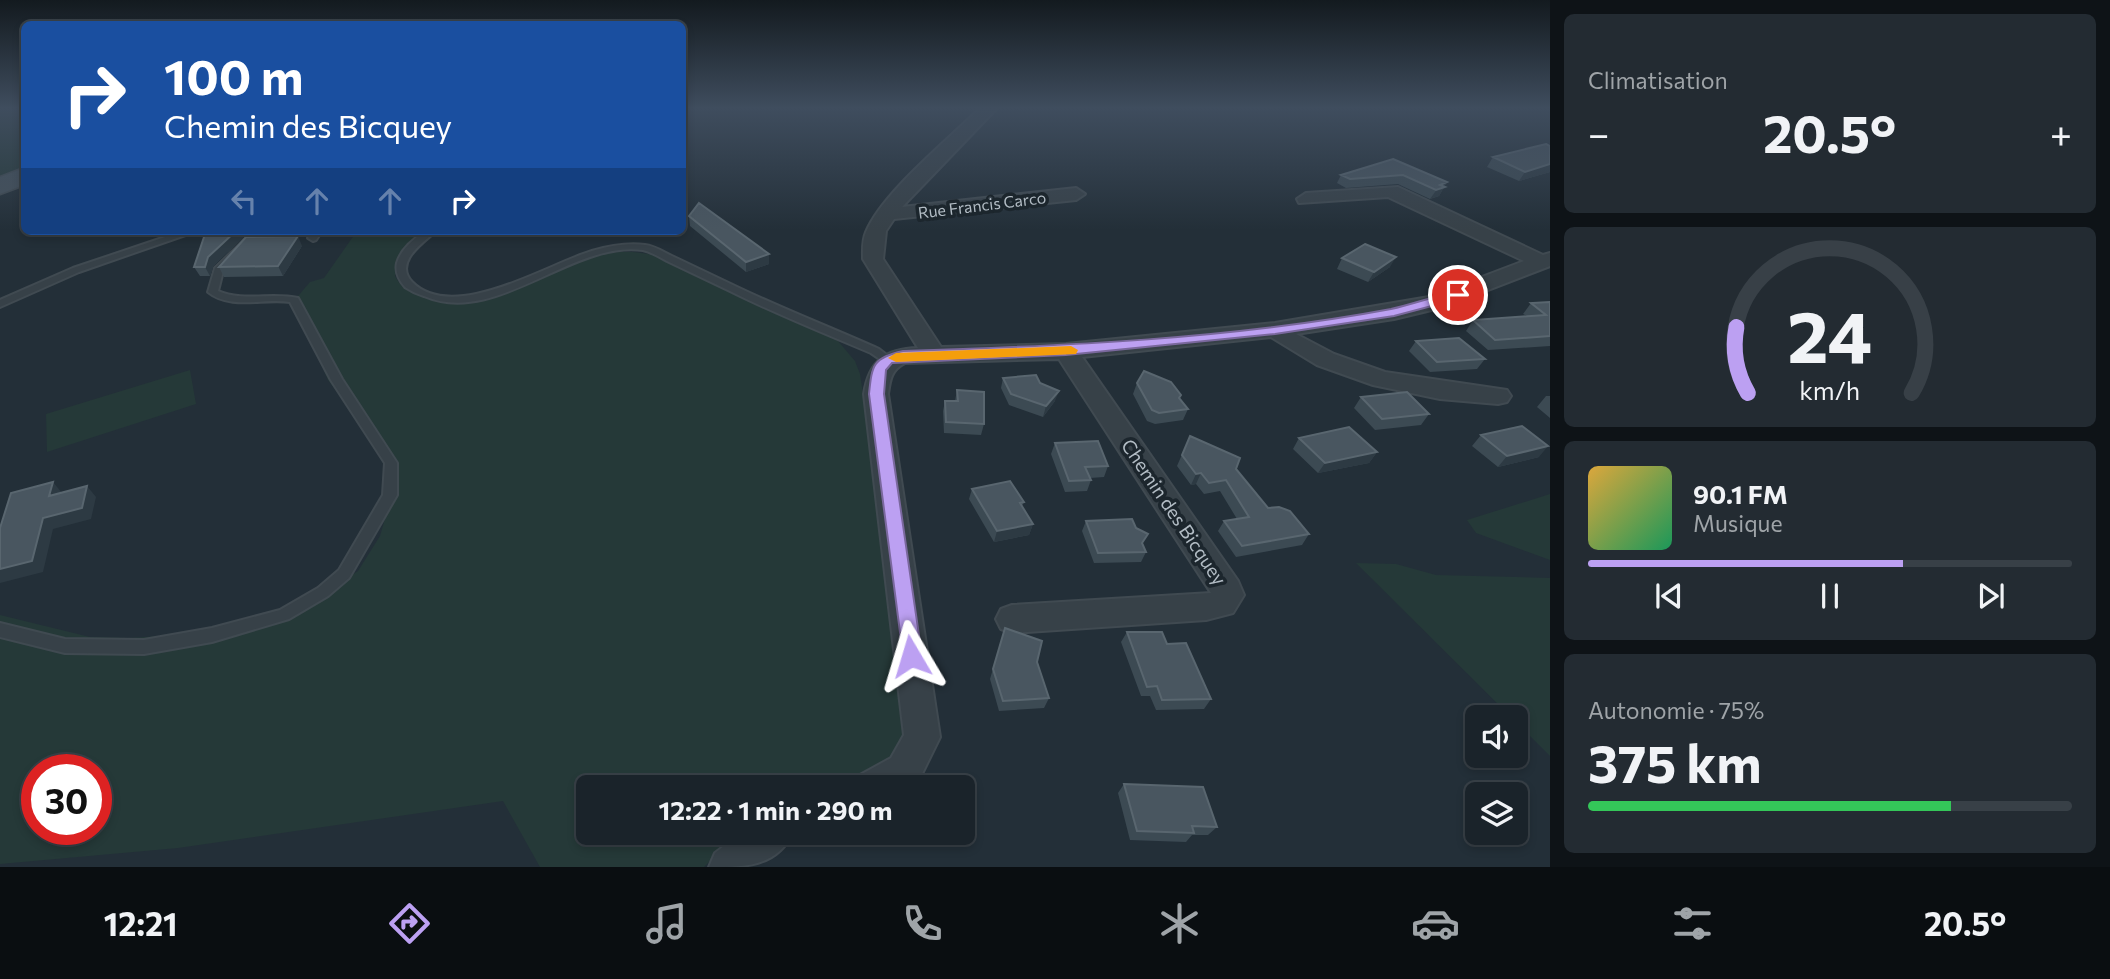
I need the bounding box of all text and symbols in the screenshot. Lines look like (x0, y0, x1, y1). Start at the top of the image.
text: 100 m (164, 45, 303, 105)
icon: right (49, 49, 140, 140)
text: Climatisation (1588, 66, 1728, 94)
text: 20.5° (1763, 100, 1896, 164)
text: Chemin des Bicquey (164, 105, 452, 145)
text: − (1588, 109, 1610, 156)
text: + (2050, 109, 2072, 156)
icon: left (225, 182, 263, 220)
icon: ahead (298, 182, 336, 220)
icon: ahead (371, 182, 409, 220)
icon: right (444, 182, 482, 220)
street label: Rue Francis Carco (917, 187, 1047, 222)
pin (1428, 265, 1488, 325)
icon: arrive (1439, 276, 1477, 314)
text: 24 (1787, 289, 1873, 378)
text: km/h (1800, 375, 1860, 405)
street label: Chemin des Bicquey (1117, 434, 1232, 589)
text: 90.1 FM (1693, 478, 1788, 509)
text: Musique (1693, 509, 1783, 537)
icon: previous (1650, 577, 1688, 615)
icon: pause (1811, 577, 1849, 615)
icon: next (1972, 577, 2010, 615)
position arrow (874, 619, 948, 693)
text: Autonomie · 75% (1588, 696, 1764, 724)
map controls (1465, 705, 1528, 845)
button: sound (1465, 705, 1528, 768)
text: 375 km (1588, 730, 1762, 794)
speed limit sign: 30 (21, 754, 112, 845)
button: layers (1465, 782, 1528, 845)
text: 12:22 · 1 min · 290 m (659, 794, 892, 825)
icon: directions (385, 899, 434, 948)
icon: music (642, 899, 691, 948)
icon: phone (898, 899, 947, 948)
icon: climate (1155, 899, 1204, 948)
icon: car (1411, 899, 1460, 948)
icon: filters (1668, 899, 1717, 948)
text: 12:21 (104, 903, 178, 943)
text: 20.5° (1924, 903, 2006, 943)

